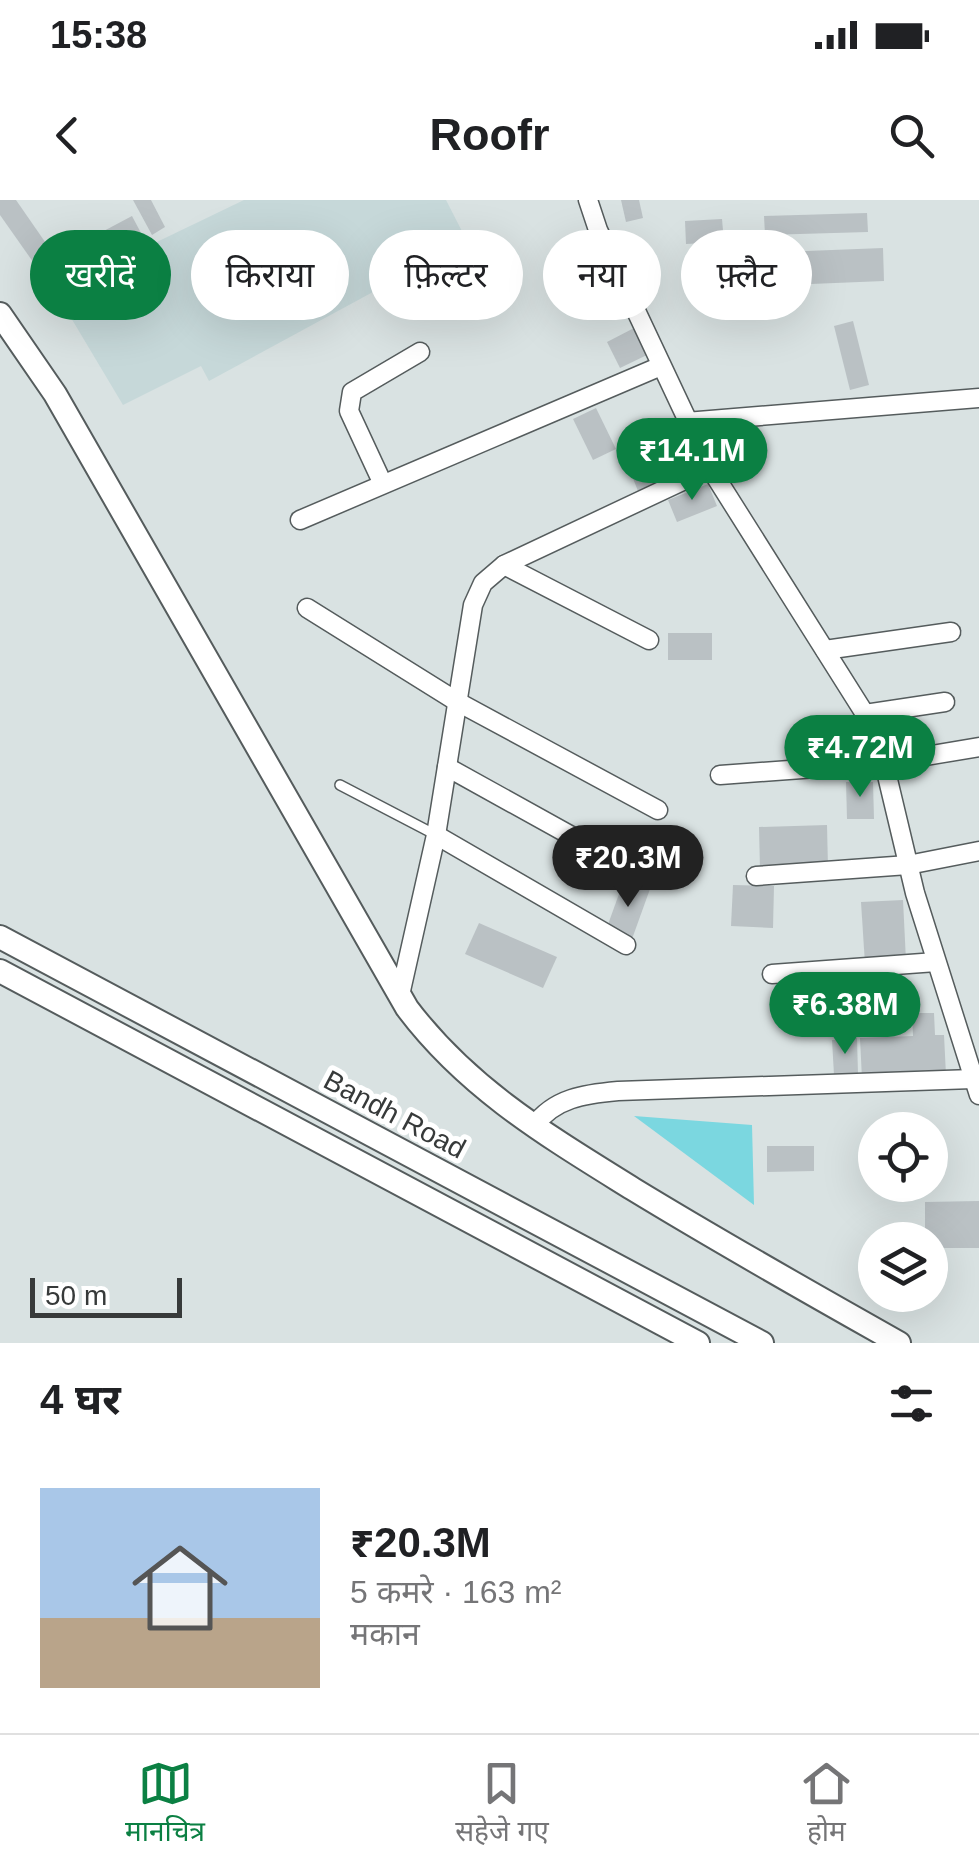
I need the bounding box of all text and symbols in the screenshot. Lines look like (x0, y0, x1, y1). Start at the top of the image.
text: 15:38 (50, 14, 147, 56)
icon: back (40, 108, 95, 163)
icon: search (884, 108, 939, 163)
text: Roofr (430, 109, 549, 160)
chip: खरीदें (30, 230, 171, 320)
chip: किराया (191, 230, 349, 320)
chip: फ़िल्टर (369, 230, 523, 320)
chip: नया (543, 230, 661, 320)
chip: फ़्लैट (681, 230, 812, 320)
pin: ₹14.1M (611, 418, 773, 503)
text: ₹14.1M (638, 432, 746, 468)
pin: ₹4.72M (779, 715, 941, 800)
text: ₹4.72M (806, 729, 914, 765)
pin: ₹20.3M (547, 825, 709, 910)
text: ₹20.3M (574, 839, 682, 875)
pin: ₹6.38M (764, 972, 926, 1057)
text: ₹6.38M (791, 986, 899, 1022)
street label: Bandh Road (319, 1064, 471, 1165)
map controls (858, 1112, 948, 1312)
button: locate (858, 1112, 948, 1202)
button: layers (858, 1222, 948, 1312)
scale bar (30, 1273, 182, 1318)
text: 50 m (45, 1280, 107, 1311)
text: 4 घर (40, 1376, 121, 1423)
icon: filters (884, 1376, 939, 1431)
text: ₹20.3M (350, 1519, 491, 1566)
icon: home (120, 1528, 240, 1648)
text: 5 कमरे · 163 m² (350, 1574, 562, 1610)
text: मकान (350, 1616, 420, 1652)
tab: मानचित्र (125, 1756, 205, 1852)
tab: सहेजे गए (455, 1756, 549, 1852)
tab: होम (799, 1756, 854, 1852)

